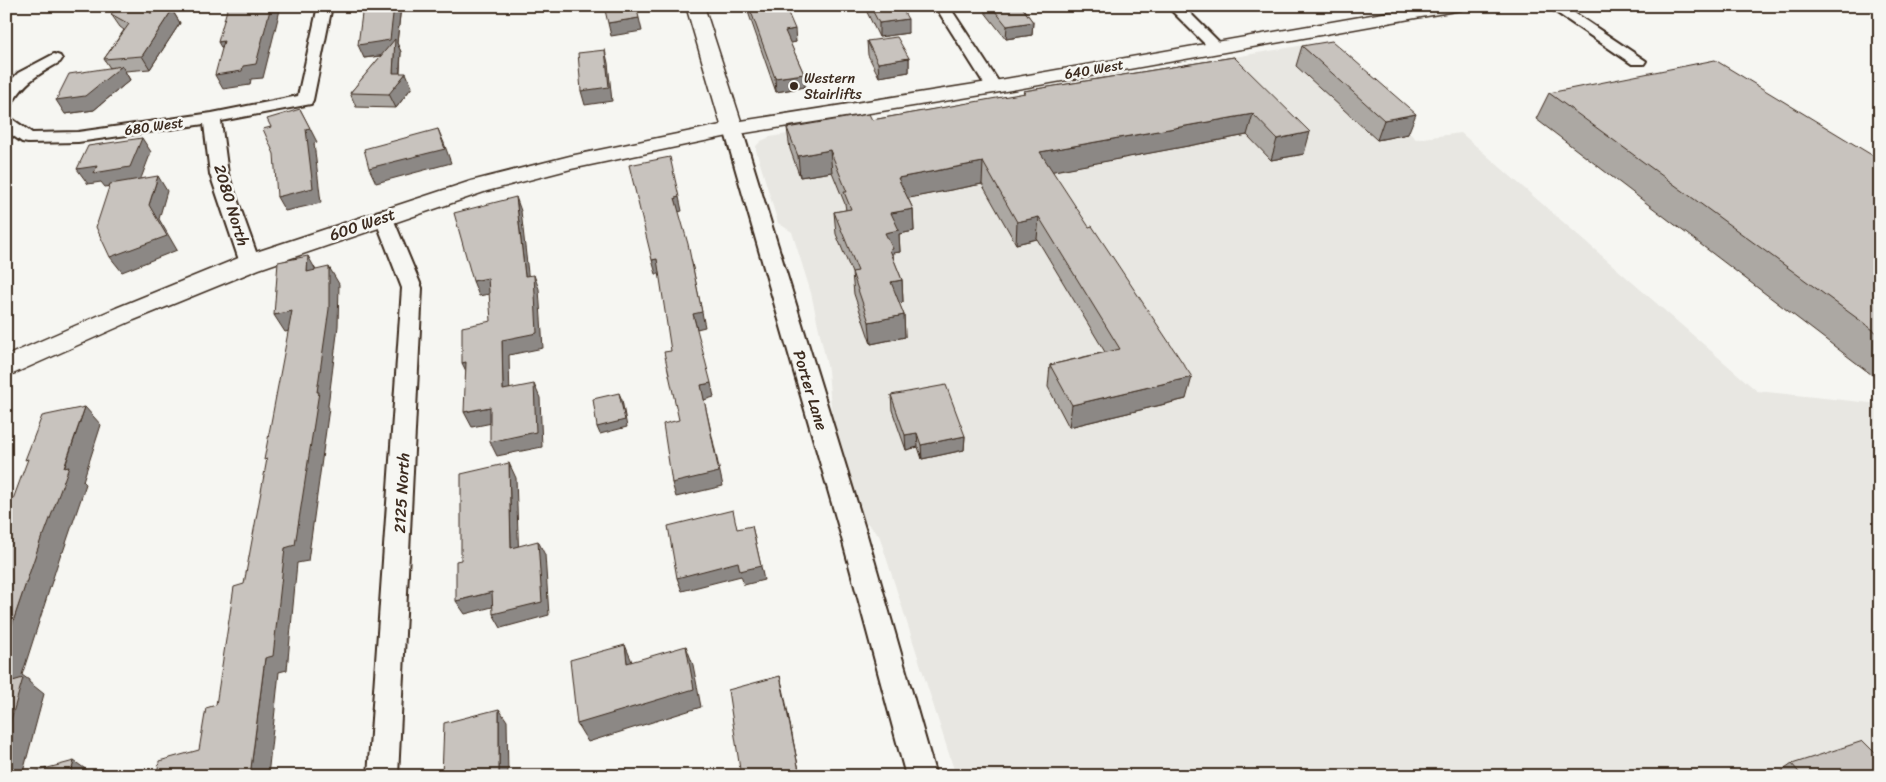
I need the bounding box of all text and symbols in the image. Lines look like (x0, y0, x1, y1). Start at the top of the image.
street label: 640 West (1062, 52, 1126, 87)
place label: Western Stairlifts (804, 66, 862, 107)
marker: Western Stairlifts (788, 80, 800, 92)
street label: 680 West (123, 110, 185, 143)
street label: 2080 North (205, 161, 258, 250)
street label: 600 West (325, 200, 399, 249)
street label: Porter Lane (785, 346, 836, 434)
street label: 2125 North (385, 452, 418, 534)

